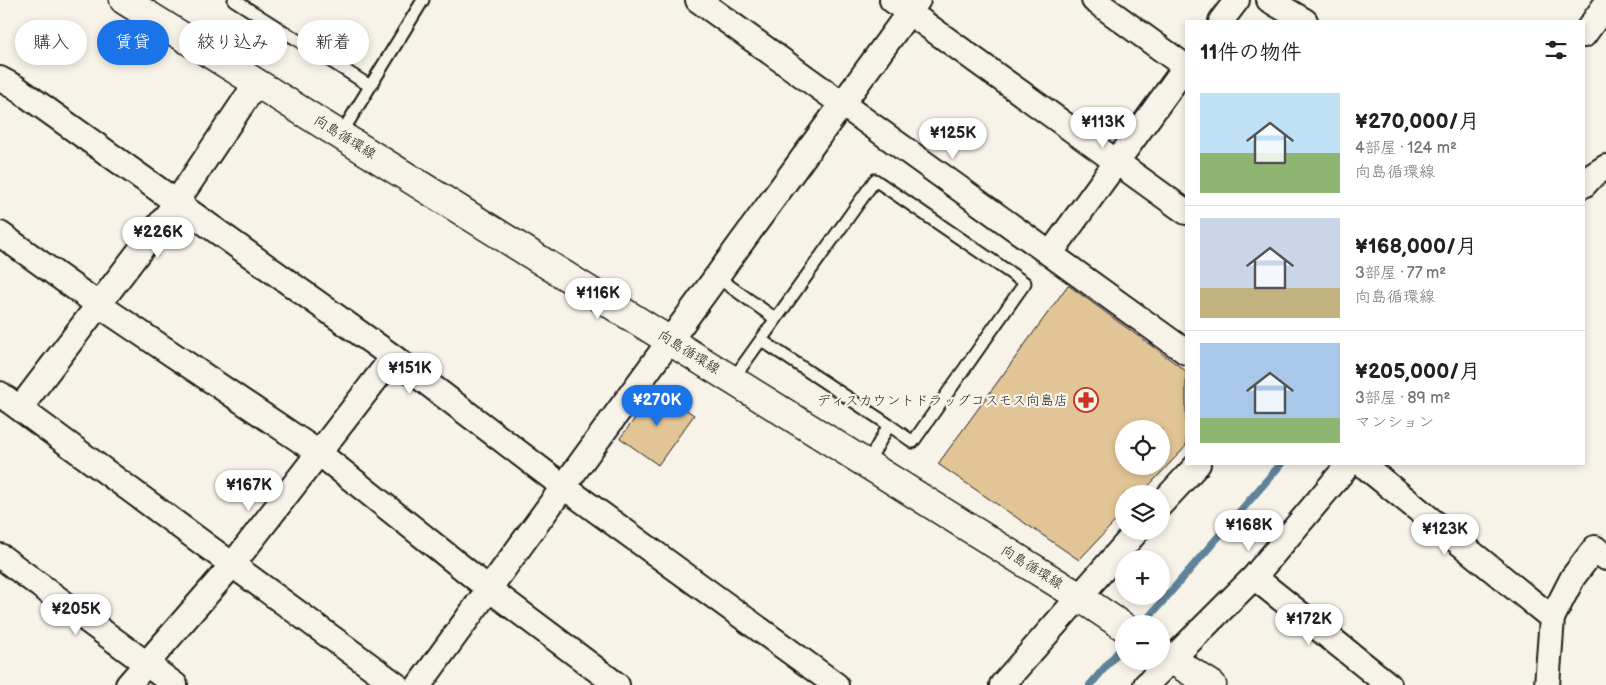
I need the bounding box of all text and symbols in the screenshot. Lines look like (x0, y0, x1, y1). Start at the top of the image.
chip: 購入 (15, 20, 87, 65)
chip: 賃貸 (97, 20, 169, 65)
chip: 絞り込み (179, 20, 287, 65)
chip: 新着 (297, 20, 369, 65)
icon: filters (1542, 36, 1570, 64)
text: 11件の物件 (1200, 40, 1302, 65)
pin: ¥113K (1068, 106, 1138, 149)
text: ¥270,000/月 (1355, 109, 1480, 134)
street label: 向島循環線 (311, 111, 379, 163)
text: ¥113K (1081, 113, 1125, 132)
icon: home (1240, 113, 1300, 173)
pin: ¥125K (918, 118, 988, 160)
text: ¥125K (930, 124, 976, 143)
text: 4部屋 · 124 m² (1355, 139, 1457, 158)
text: 向島循環線 (1355, 163, 1435, 182)
pin: ¥226K (123, 216, 193, 259)
text: ¥226K (133, 223, 183, 242)
text: ¥168,000/月 (1355, 234, 1477, 259)
icon: home (1240, 238, 1300, 298)
text: 3部屋 · 77 m² (1355, 264, 1446, 283)
pin: ¥116K (563, 278, 633, 320)
text: ¥116K (576, 284, 620, 303)
text: 向島循環線 (1355, 288, 1435, 307)
street label: 向島循環線 (655, 326, 723, 378)
pin: ¥151K (375, 352, 445, 395)
text: ¥151K (388, 359, 432, 378)
text: ¥205,000/月 (1355, 359, 1480, 384)
icon: home (1240, 363, 1300, 423)
pin: ¥270K (622, 384, 692, 427)
pharmacy icon: ディスカウントドラッグコスモス向島店 (1073, 387, 1099, 413)
text: 3部屋 · 89 m² (1355, 389, 1450, 408)
text: ¥270K (633, 391, 681, 410)
place label: ディスカウントドラッグコスモス向島店 (817, 392, 1068, 409)
text: マンション (1355, 413, 1434, 432)
map controls (1115, 420, 1170, 670)
button: locate (1115, 420, 1170, 475)
pin: ¥167K (214, 470, 284, 512)
text: ¥167K (226, 476, 272, 495)
button: layers (1115, 485, 1170, 540)
pin: ¥168K (1214, 510, 1284, 552)
pin: ¥123K (1410, 514, 1480, 556)
text: ¥168K (1226, 516, 1272, 535)
text: ¥123K (1422, 520, 1468, 539)
street label: 向島循環線 (998, 541, 1066, 593)
button: + (1115, 550, 1170, 605)
pin: ¥205K (41, 594, 111, 636)
text: ¥205K (51, 600, 101, 619)
pin: ¥172K (1274, 604, 1344, 646)
text: ¥172K (1286, 610, 1332, 629)
button: − (1115, 615, 1170, 670)

